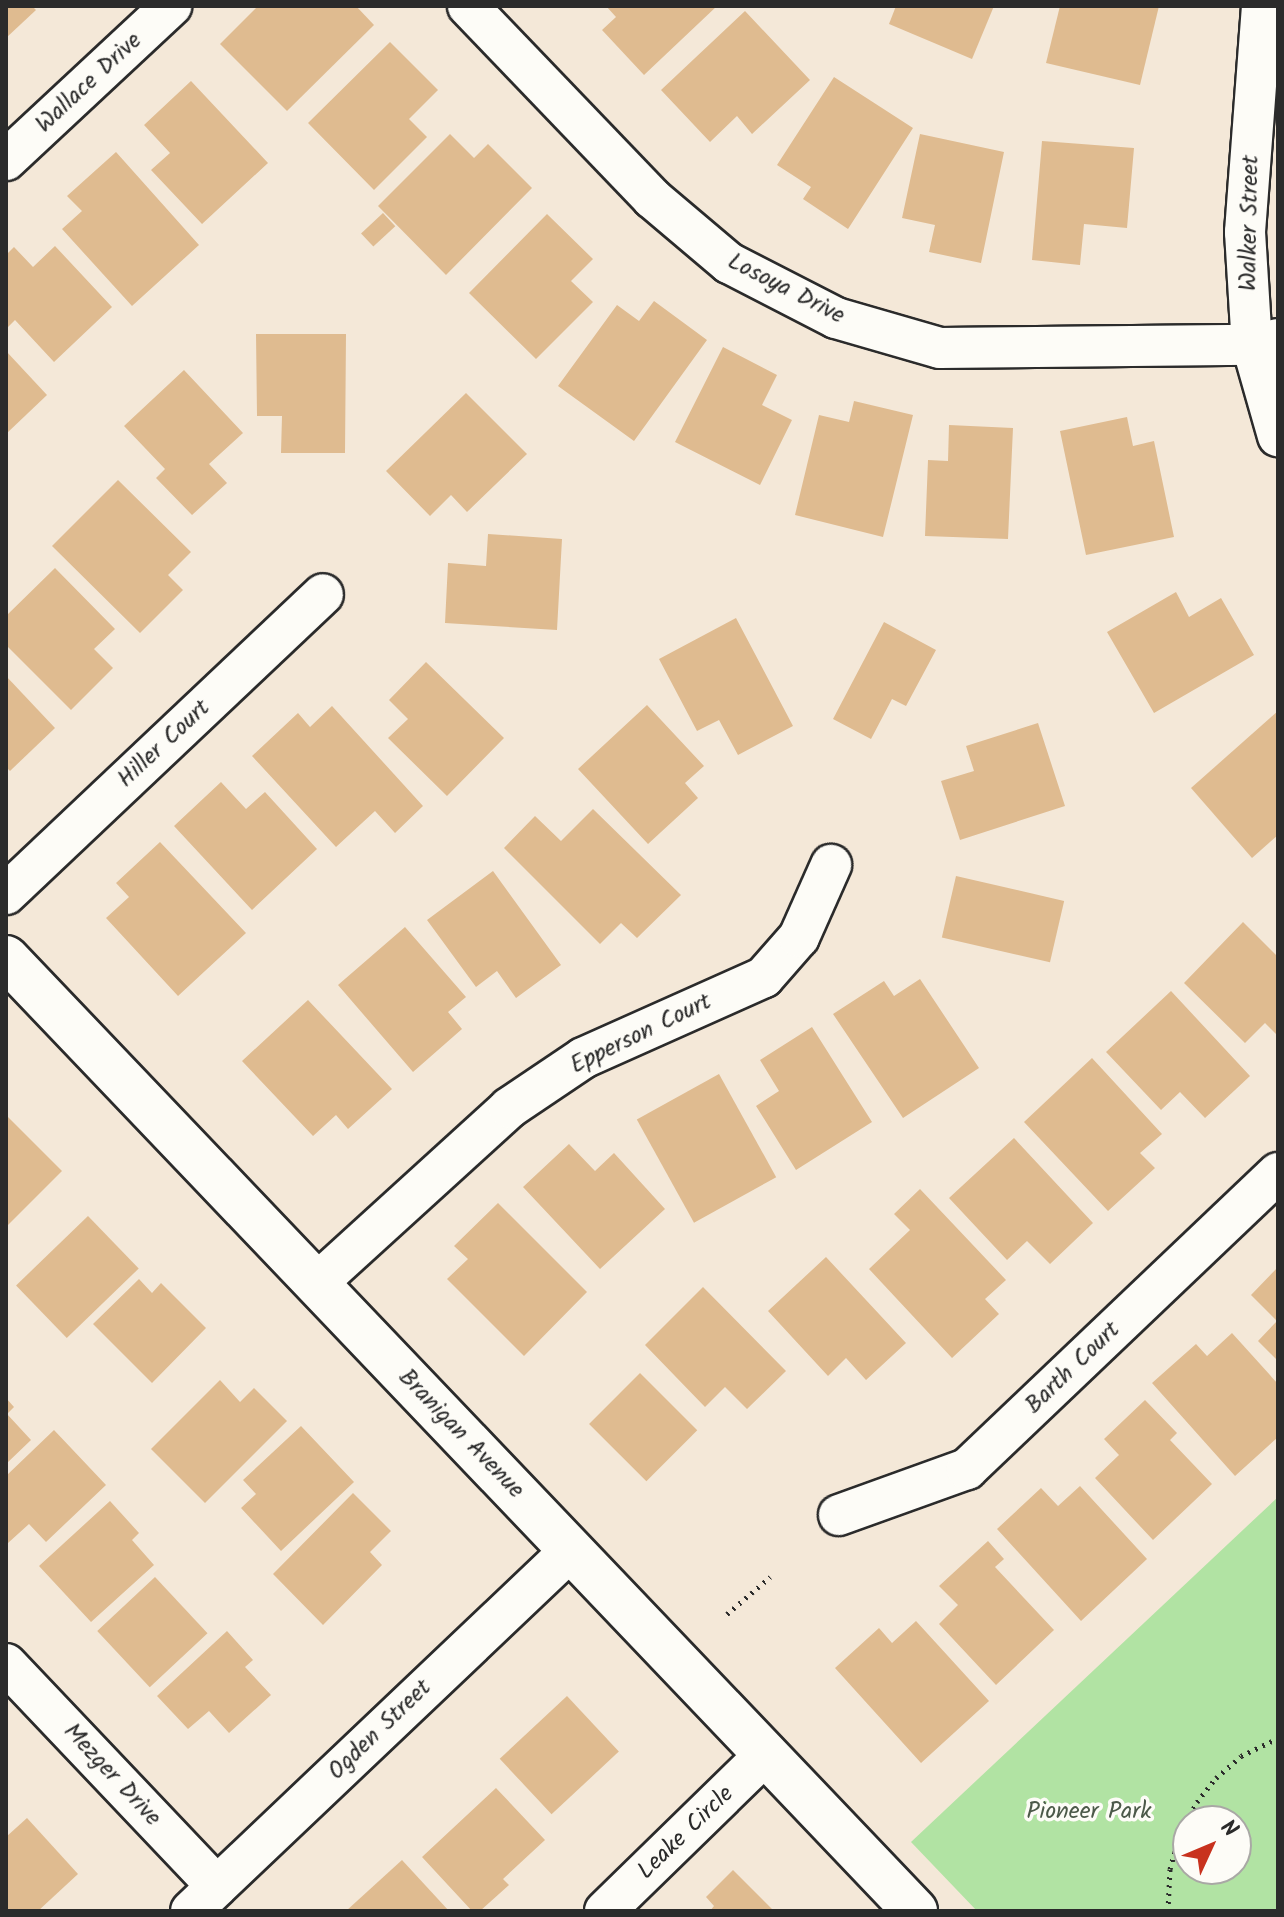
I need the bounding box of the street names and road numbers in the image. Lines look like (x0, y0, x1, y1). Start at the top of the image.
street label: Wallace Drive (30, 27, 148, 139)
street label: Walker Street (1234, 155, 1266, 291)
street label: Losoya Drive (723, 247, 849, 331)
street label: Hiller Court (112, 694, 216, 794)
street label: Epperson Court (566, 987, 716, 1081)
street label: Barth Court (1020, 1316, 1126, 1420)
street label: Branigan Avenue (392, 1363, 530, 1505)
street label: Ogden Street (322, 1674, 438, 1786)
street label: Mezger Drive (57, 1718, 167, 1832)
street label: Leake Circle (632, 1780, 740, 1886)

